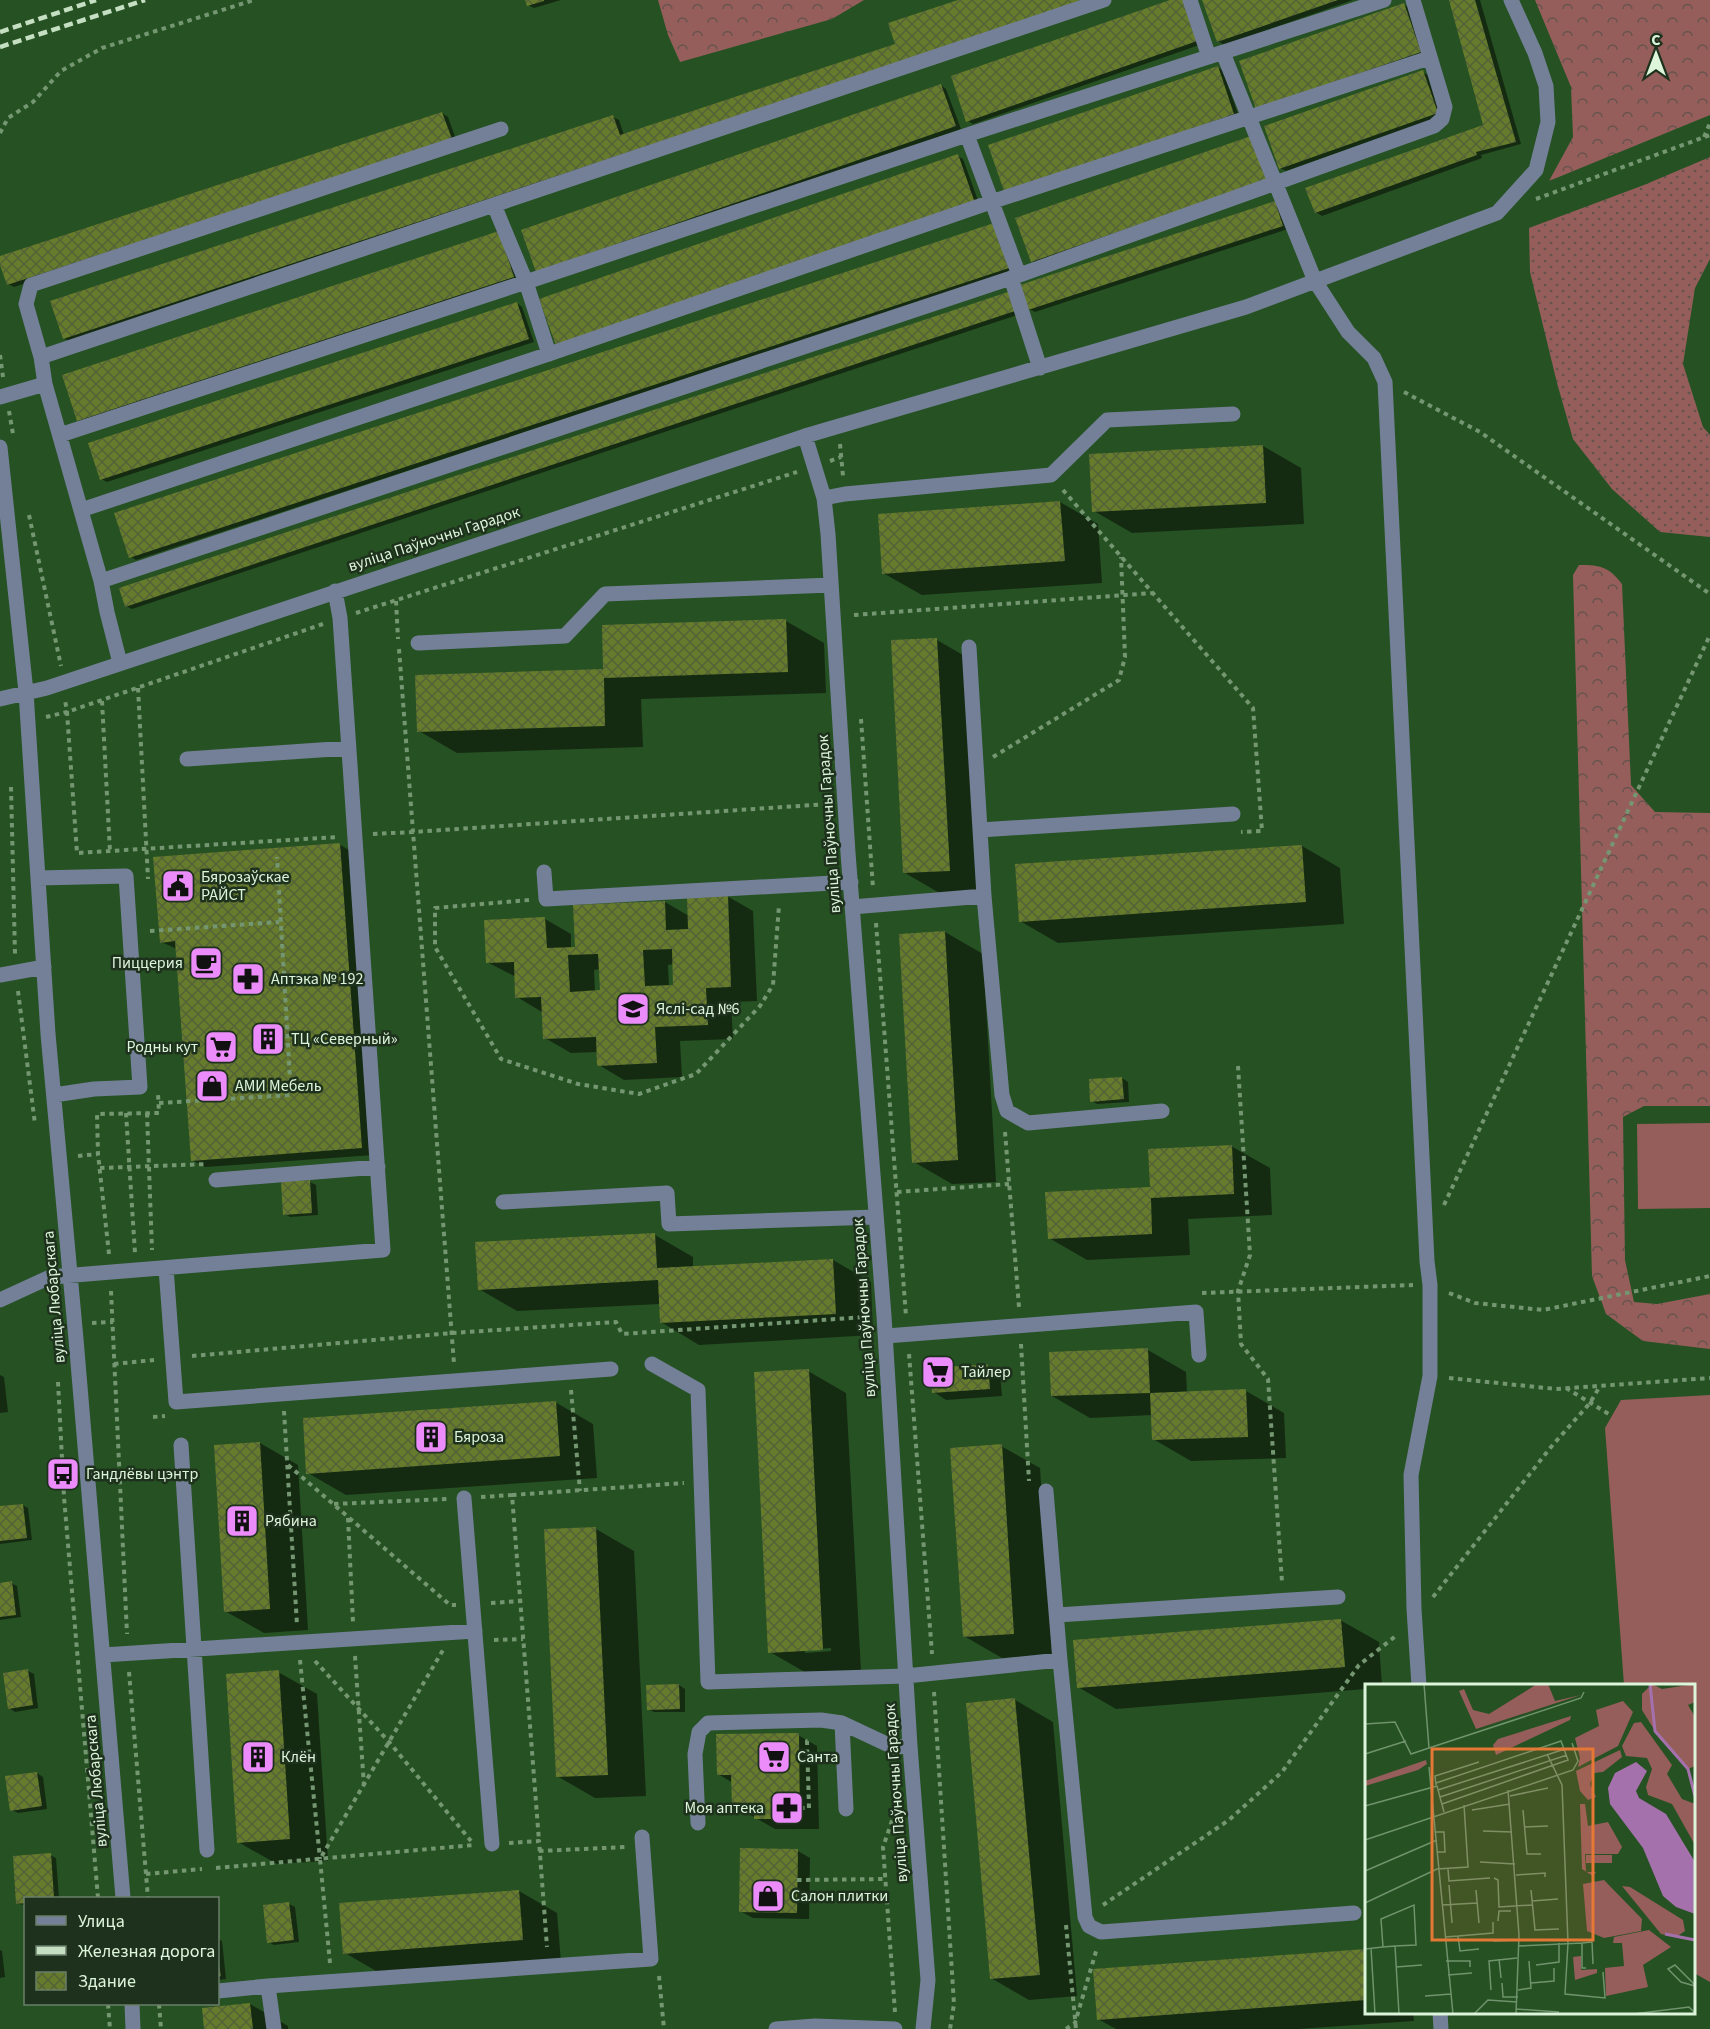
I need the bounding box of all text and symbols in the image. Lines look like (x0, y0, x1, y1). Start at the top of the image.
north arrow (1626, 24, 1686, 84)
text: С (1651, 29, 1661, 51)
street label: вуліца Паўночны Гарадок (345, 501, 523, 577)
street label: вуліца Паўночны Гарадок (812, 734, 846, 914)
place label: Бярозаўскае РАЙСТ (201, 866, 290, 906)
public building icon: Бярозаўскае РАЙСТ (160, 868, 196, 904)
cafe icon: Пиццерия (188, 945, 224, 981)
place label: Пиццерия (112, 952, 183, 974)
pharmacy icon: Аптэка № 192 (230, 961, 266, 997)
place label: Аптэка № 192 (271, 968, 363, 990)
school or university icon: Яслі-сад №6 (615, 991, 651, 1027)
place label: Яслі-сад №6 (656, 998, 739, 1020)
building icon: ТЦ «Северный» (250, 1021, 286, 1057)
place label: ТЦ «Северный» (291, 1028, 398, 1050)
supermarket icon: Родны кут (203, 1029, 239, 1065)
place label: Родны кут (127, 1036, 198, 1058)
shop icon: АМИ Мебель (194, 1068, 230, 1104)
place label: АМИ Мебель (235, 1075, 322, 1097)
street label: вуліца Паўночны Гарадок (847, 1218, 881, 1398)
street label: вуліца Любарскага (37, 1230, 71, 1364)
supermarket icon: Тайлер (920, 1354, 956, 1390)
place label: Тайлер (961, 1361, 1011, 1383)
building icon: Бяроза (413, 1419, 449, 1455)
place label: Бяроза (454, 1426, 504, 1448)
bus stop icon: Гандлёвы цэнтр (45, 1456, 81, 1492)
place label: Гандлёвы цэнтр (86, 1463, 198, 1485)
building icon: Рябина (224, 1503, 260, 1539)
place label: Рябина (265, 1510, 317, 1532)
inset map (1365, 1684, 1695, 2014)
street label: вуліца Паўночны Гарадок (879, 1703, 913, 1883)
street label: вуліца Любарскага (79, 1714, 113, 1848)
building icon: Клён (240, 1739, 276, 1775)
supermarket icon: Санта (756, 1739, 792, 1775)
place label: Клён (281, 1746, 316, 1768)
place label: Санта (797, 1746, 838, 1768)
pharmacy icon: Моя аптека (769, 1790, 805, 1826)
place label: Моя аптека (685, 1797, 764, 1819)
shop icon: Салон плитки (750, 1878, 786, 1914)
place label: Салон плитки (791, 1885, 888, 1907)
legend (24, 1897, 219, 2005)
text: Улица (78, 1909, 125, 1934)
text: Железная дорога (78, 1939, 215, 1964)
text: Здание (78, 1969, 136, 1994)

